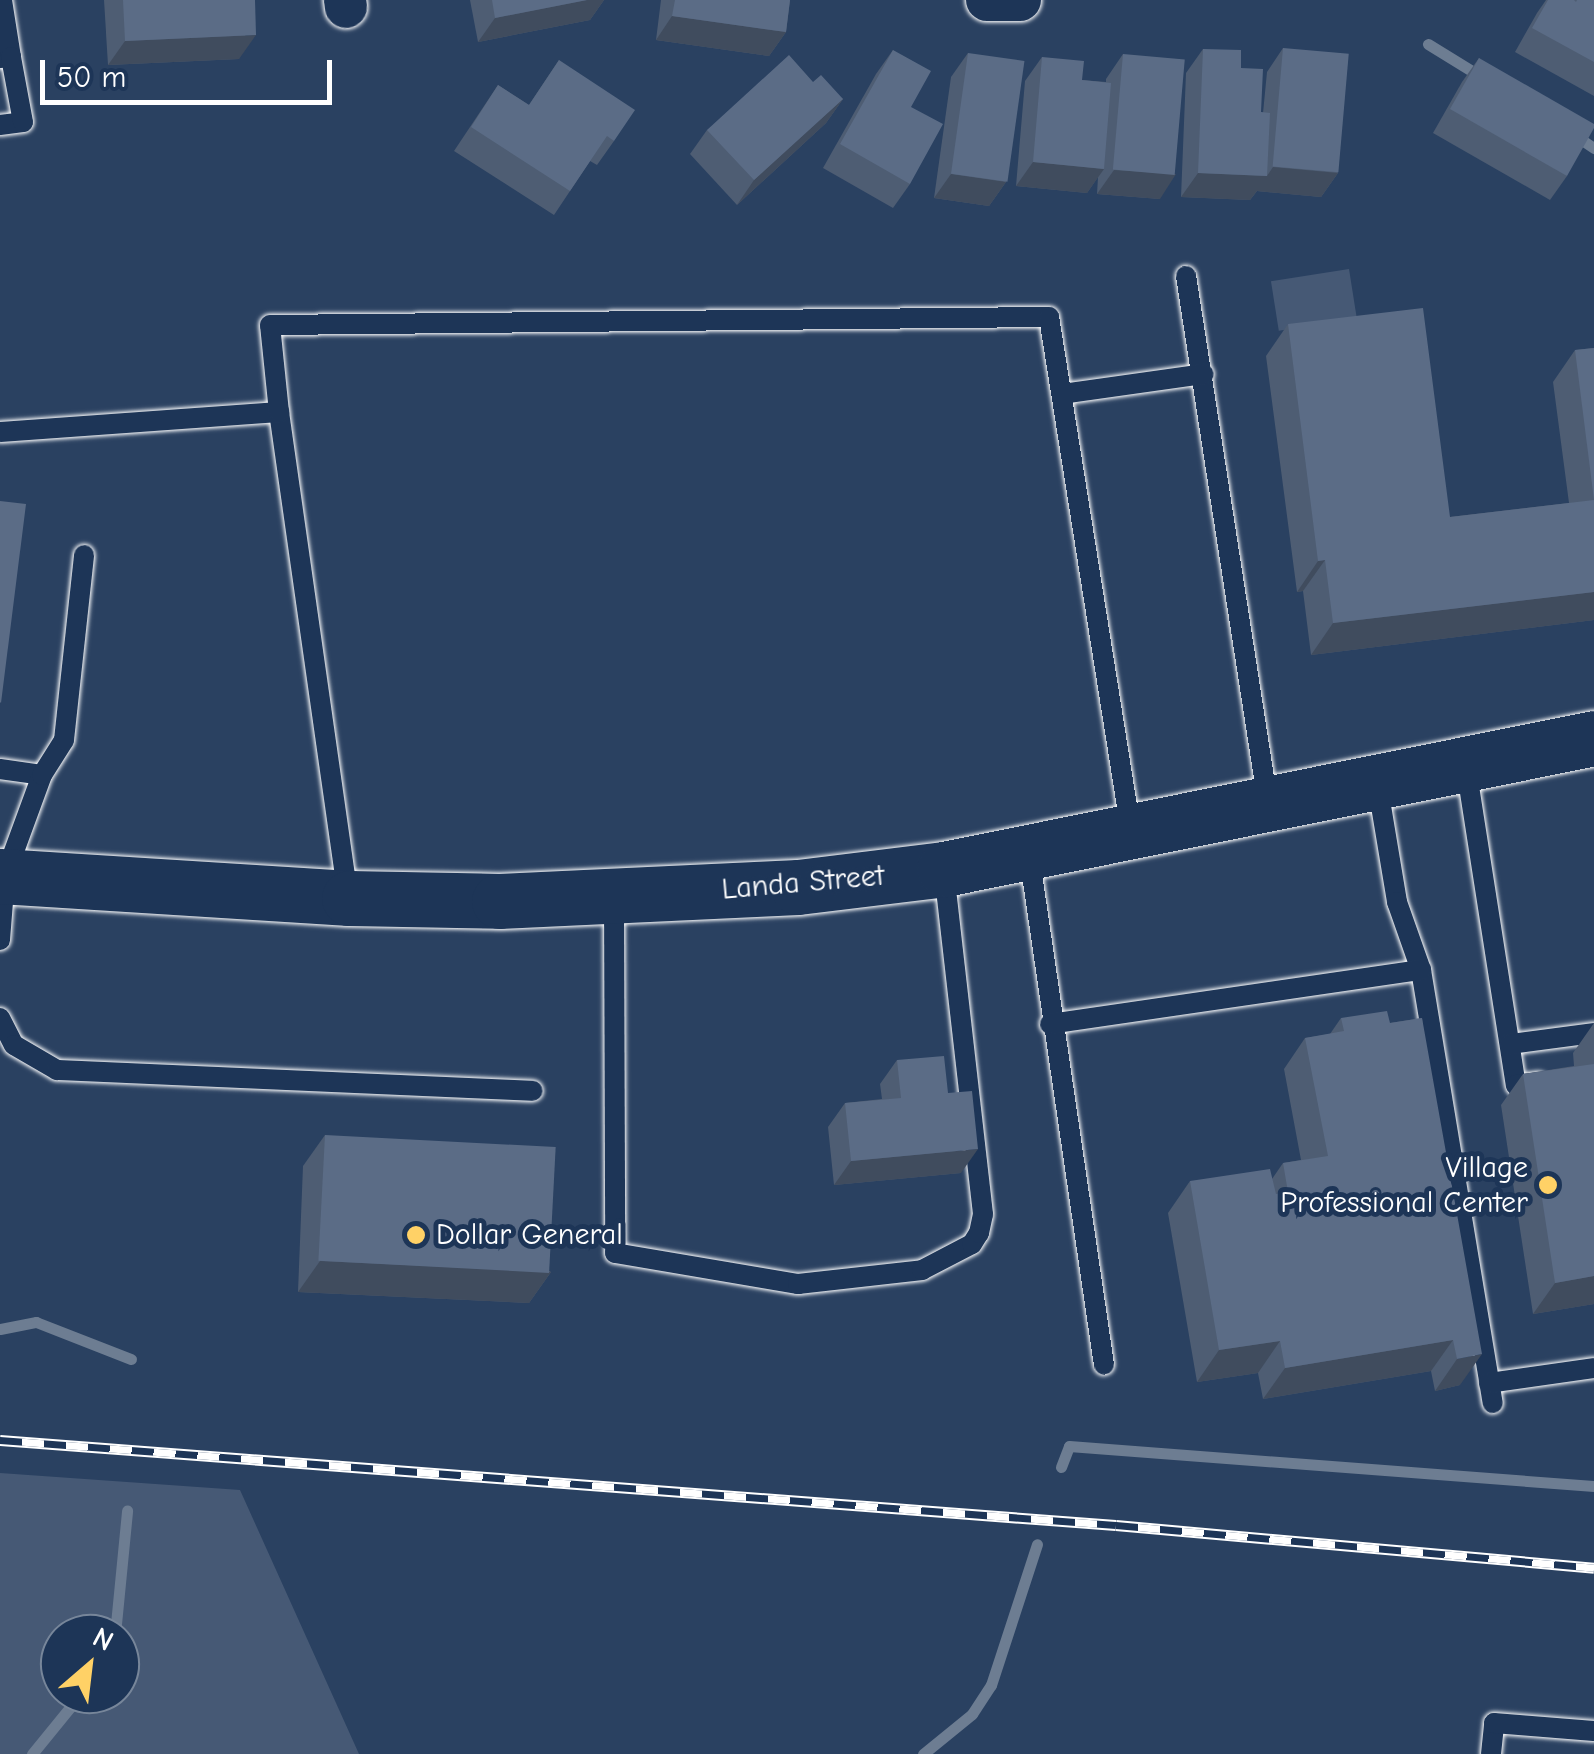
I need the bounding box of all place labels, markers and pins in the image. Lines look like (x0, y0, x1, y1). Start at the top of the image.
place label: Village Professional Center (1280, 1150, 1528, 1220)
marker: Village Professional Center (1537, 1174, 1559, 1196)
place label: Dollar General (436, 1217, 623, 1253)
marker: Dollar General (405, 1224, 427, 1246)

